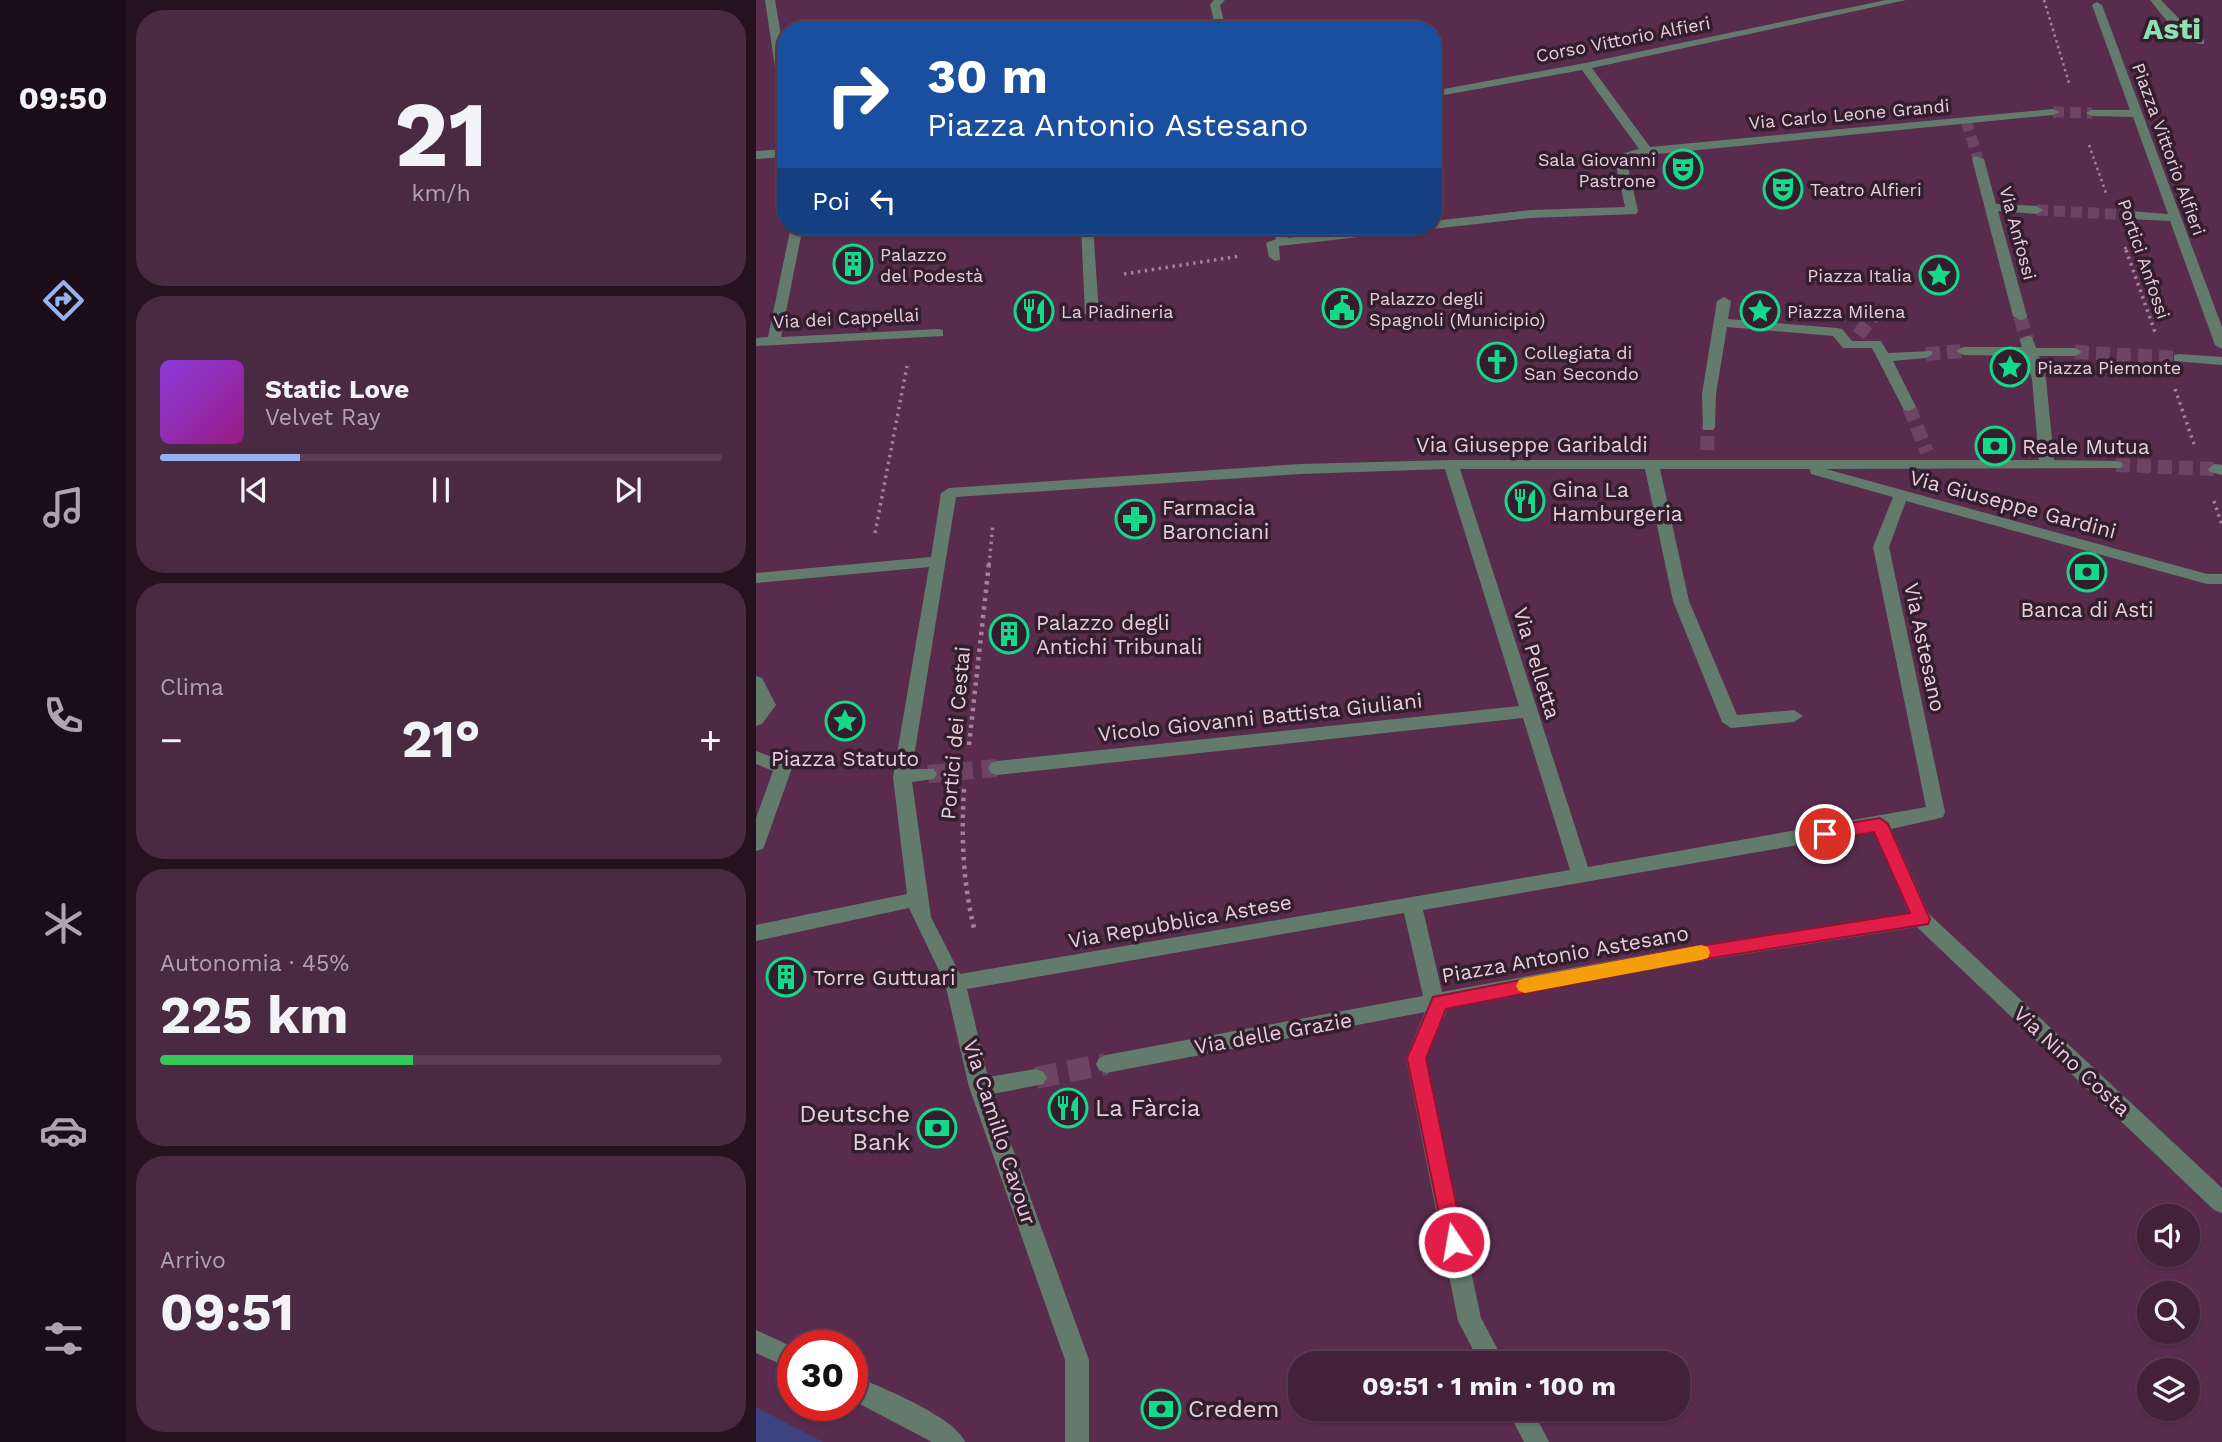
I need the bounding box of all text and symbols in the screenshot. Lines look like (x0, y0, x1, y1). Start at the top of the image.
district label: Asti (2143, 11, 2201, 46)
street label: Corso Vittorio Alfieri (1534, 12, 1712, 66)
text: 30 m (927, 47, 1048, 105)
icon: right (812, 49, 903, 140)
street label: Piazza Vittorio Alfieri (2128, 60, 2210, 238)
text: 09:50 (18, 79, 108, 117)
text: 21 (394, 81, 488, 188)
street label: Via Carlo Leone Grandi (1748, 95, 1950, 133)
text: Piazza Antonio Astesano (927, 106, 1308, 144)
theatre icon: Sala Giovanni Pastrone (1662, 148, 1704, 190)
place label: Sala Giovanni Pastrone (1538, 149, 1656, 191)
theatre icon: Teatro Alfieri (1762, 168, 1804, 210)
place label: Teatro Alfieri (1810, 179, 1922, 200)
text: km/h (411, 180, 471, 207)
icon: left (864, 182, 902, 220)
street label: Via Anfossi (1995, 184, 2041, 282)
text: Poi (812, 186, 850, 216)
street label: Portici Anfossi (2114, 196, 2174, 322)
building icon: Palazzo del Podestà (832, 243, 874, 285)
place label: Palazzo del Podestà (880, 244, 983, 286)
place icon: Piazza Italia (1918, 254, 1960, 296)
place label: Piazza Italia (1807, 265, 1912, 286)
icon: directions (39, 276, 88, 325)
public building icon: Palazzo degli Spagnoli (Municipio) (1321, 287, 1363, 329)
place label: Palazzo degli Spagnoli (Municipio) (1369, 288, 1545, 330)
restaurant icon: La Piadineria (1013, 290, 1055, 332)
place icon: Piazza Milena (1739, 290, 1781, 332)
place label: La Piadineria (1061, 301, 1174, 322)
place label: Piazza Milena (1787, 301, 1905, 322)
street label: Via dei Cappellai (772, 304, 920, 332)
church icon: Collegiata di San Secondo (1476, 341, 1518, 383)
place label: Collegiata di San Secondo (1524, 342, 1639, 384)
place icon: Piazza Piemonte (1989, 346, 2031, 388)
place label: Piazza Piemonte (2037, 357, 2181, 378)
text: Static Love (265, 374, 409, 404)
text: Velvet Ray (265, 404, 381, 431)
bank icon: Reale Mutua (1974, 425, 2016, 467)
street label: Via Giuseppe Garibaldi (1416, 432, 1648, 457)
place label: Reale Mutua (2022, 434, 2150, 459)
street label: Via Giuseppe Gardini (1907, 464, 2119, 544)
icon: previous (235, 471, 273, 509)
icon: pause (422, 471, 460, 509)
icon: next (609, 471, 647, 509)
place label: Gina La Hamburgeria (1552, 477, 1683, 526)
restaurant icon: Gina La Hamburgeria (1504, 480, 1546, 522)
icon: music (39, 483, 88, 532)
place label: Farmacia Baronciani (1162, 495, 1269, 544)
pharmacy icon: Farmacia Baronciani (1114, 498, 1156, 540)
bank icon: Banca di Asti (2066, 551, 2108, 593)
street label: Via Astesano (1899, 580, 1951, 714)
place label: Banca di Asti (2020, 597, 2154, 622)
street label: Via Pelletta (1508, 604, 1566, 722)
place label: Palazzo degli Antichi Tribunali (1036, 610, 1202, 659)
building icon: Palazzo degli Antichi Tribunali (988, 613, 1030, 655)
street label: Portici dei Cestai (935, 645, 975, 821)
text: Clima (160, 674, 224, 701)
street label: Vicolo Giovanni Battista Giuliani (1097, 688, 1423, 746)
icon: phone (39, 691, 88, 740)
place icon: Piazza Statuto (824, 700, 866, 742)
text: 21° (401, 709, 481, 770)
text: − (160, 718, 183, 762)
text: + (699, 718, 722, 762)
place label: Piazza Statuto (771, 746, 919, 771)
pin (1795, 804, 1855, 864)
icon: arrive (1806, 815, 1844, 853)
street label: Via Repubblica Astese (1066, 889, 1294, 953)
icon: climate (39, 899, 88, 948)
street label: Piazza Antonio Astesano (1440, 920, 1690, 988)
text: Autonomia · 45% (160, 950, 349, 977)
building icon: Torre Guttuari (765, 956, 807, 998)
place label: Torre Guttuari (813, 965, 955, 990)
text: 225 km (160, 985, 348, 1046)
street label: Via Nino Costa (2009, 1001, 2136, 1121)
street label: Via delle Grazie (1192, 1007, 1354, 1059)
street label: Via Camillo Cavour (958, 1036, 1042, 1228)
restaurant icon: La Fàrcia (1047, 1087, 1089, 1129)
place label: La Fàrcia (1095, 1094, 1200, 1122)
place label: Deutsche Bank (799, 1100, 910, 1156)
icon: car (39, 1106, 88, 1155)
bank icon: Deutsche Bank (916, 1107, 958, 1149)
map controls (2137, 1204, 2200, 1421)
button: sound (2137, 1204, 2200, 1267)
position arrow (1417, 1205, 1491, 1279)
text: Arrivo (160, 1247, 226, 1274)
button: search (2137, 1281, 2200, 1344)
text: 09:51 (160, 1282, 294, 1343)
icon: filters (39, 1314, 88, 1363)
speed limit sign: 30 (777, 1330, 868, 1421)
button: layers (2137, 1358, 2200, 1421)
text: 09:51 · 1 min · 100 m (1362, 1371, 1616, 1401)
bank icon: Credem (1140, 1388, 1182, 1430)
place label: Credem (1188, 1395, 1280, 1423)

